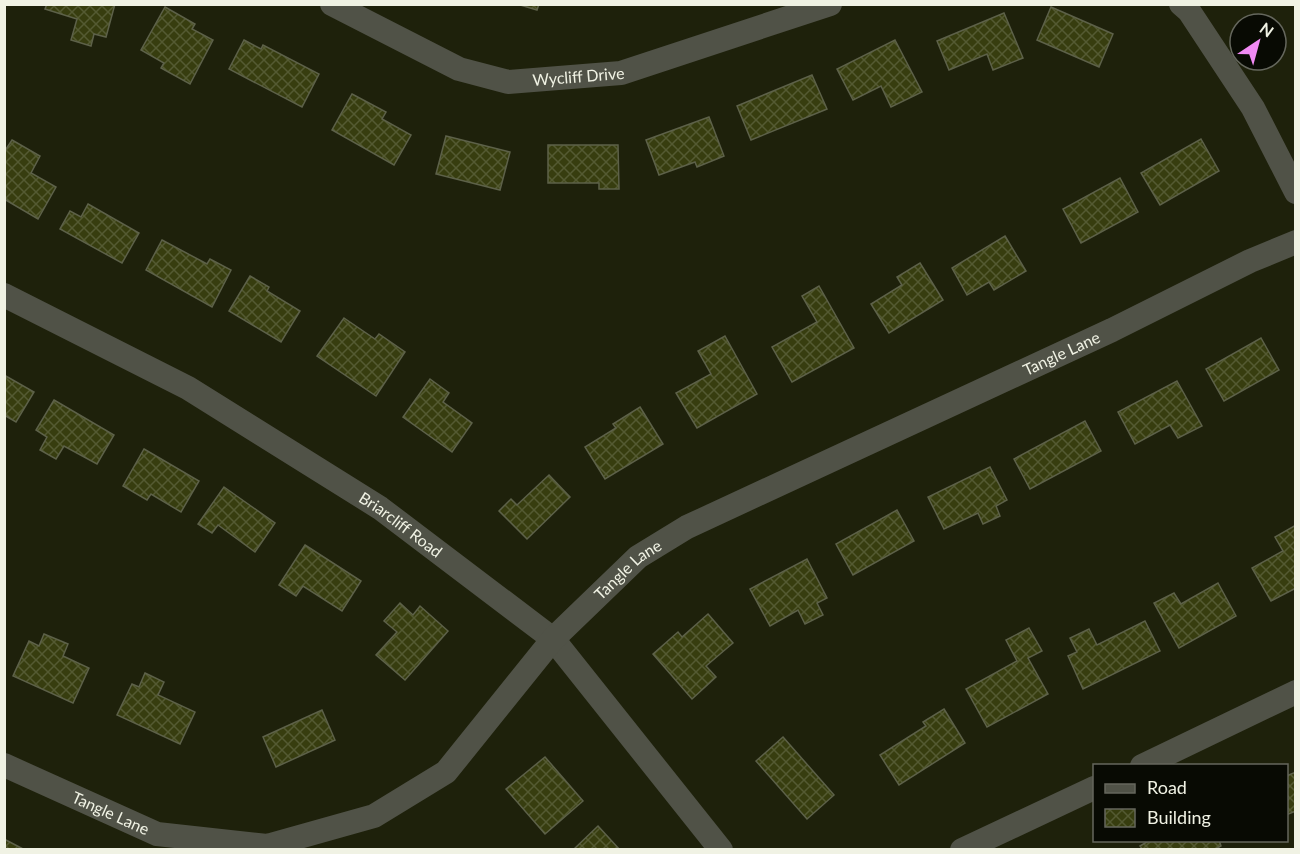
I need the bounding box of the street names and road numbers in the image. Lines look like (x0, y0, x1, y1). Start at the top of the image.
street label: Wycliff Drive (532, 63, 625, 89)
street label: Tangle Lane (1020, 327, 1103, 379)
street label: Briarcliff Road (356, 487, 446, 561)
street label: Tangle Lane (590, 535, 665, 603)
street label: Tangle Lane (69, 787, 152, 838)

